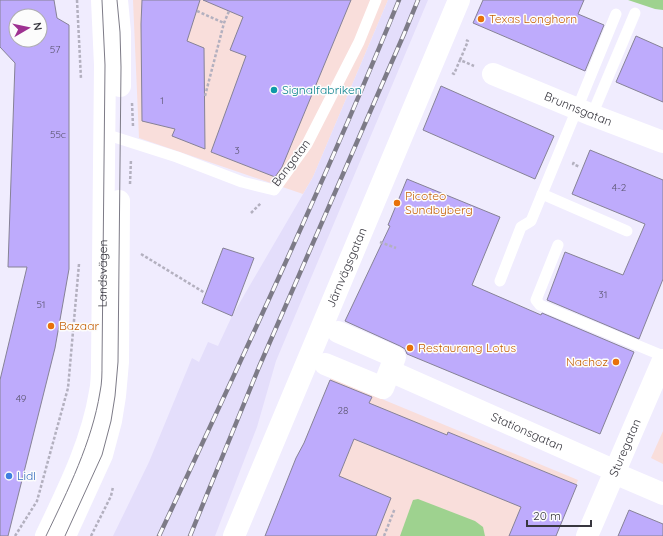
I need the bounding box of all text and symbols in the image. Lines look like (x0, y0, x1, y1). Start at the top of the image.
north arrow (8, 8, 48, 48)
place label: Texas Longhorn (489, 11, 577, 26)
marker: Texas Longhorn (476, 14, 486, 24)
text: N (30, 21, 45, 32)
house number: 57 (50, 43, 60, 56)
place label: Signalfabriken (282, 82, 362, 97)
marker: Signalfabriken (269, 85, 279, 95)
street label: Brunnsgatan (542, 88, 614, 129)
house number: 1 (160, 94, 164, 107)
house number: 55c (50, 128, 66, 141)
street label: Bangatan (268, 136, 313, 189)
house number: 3 (234, 144, 240, 157)
house number: 4-2 (612, 181, 627, 194)
place label: Picoteo Sundbyberg (405, 188, 473, 217)
marker: Picoteo Sundbyberg (392, 198, 402, 208)
street label: Järnvägsgatan (323, 225, 370, 310)
street label: Landsvägen (95, 239, 110, 308)
house number: 31 (599, 288, 607, 301)
house number: 51 (36, 298, 46, 311)
place label: Bazaar (59, 318, 99, 333)
marker: Bazaar (46, 321, 56, 331)
place label: Restaurang Lotus (418, 340, 516, 355)
marker: Restaurang Lotus (405, 343, 415, 353)
place label: Nachoz (566, 354, 608, 369)
marker: Nachoz (611, 357, 621, 367)
house number: 49 (16, 392, 27, 405)
house number: 28 (338, 404, 348, 417)
street label: Stationsgatan (489, 409, 566, 454)
street label: Sturegatan (605, 416, 644, 479)
place label: Lidl (17, 468, 36, 483)
marker: Lidl (4, 471, 14, 481)
scale bar (527, 502, 591, 528)
text: 20 m (533, 508, 561, 523)

